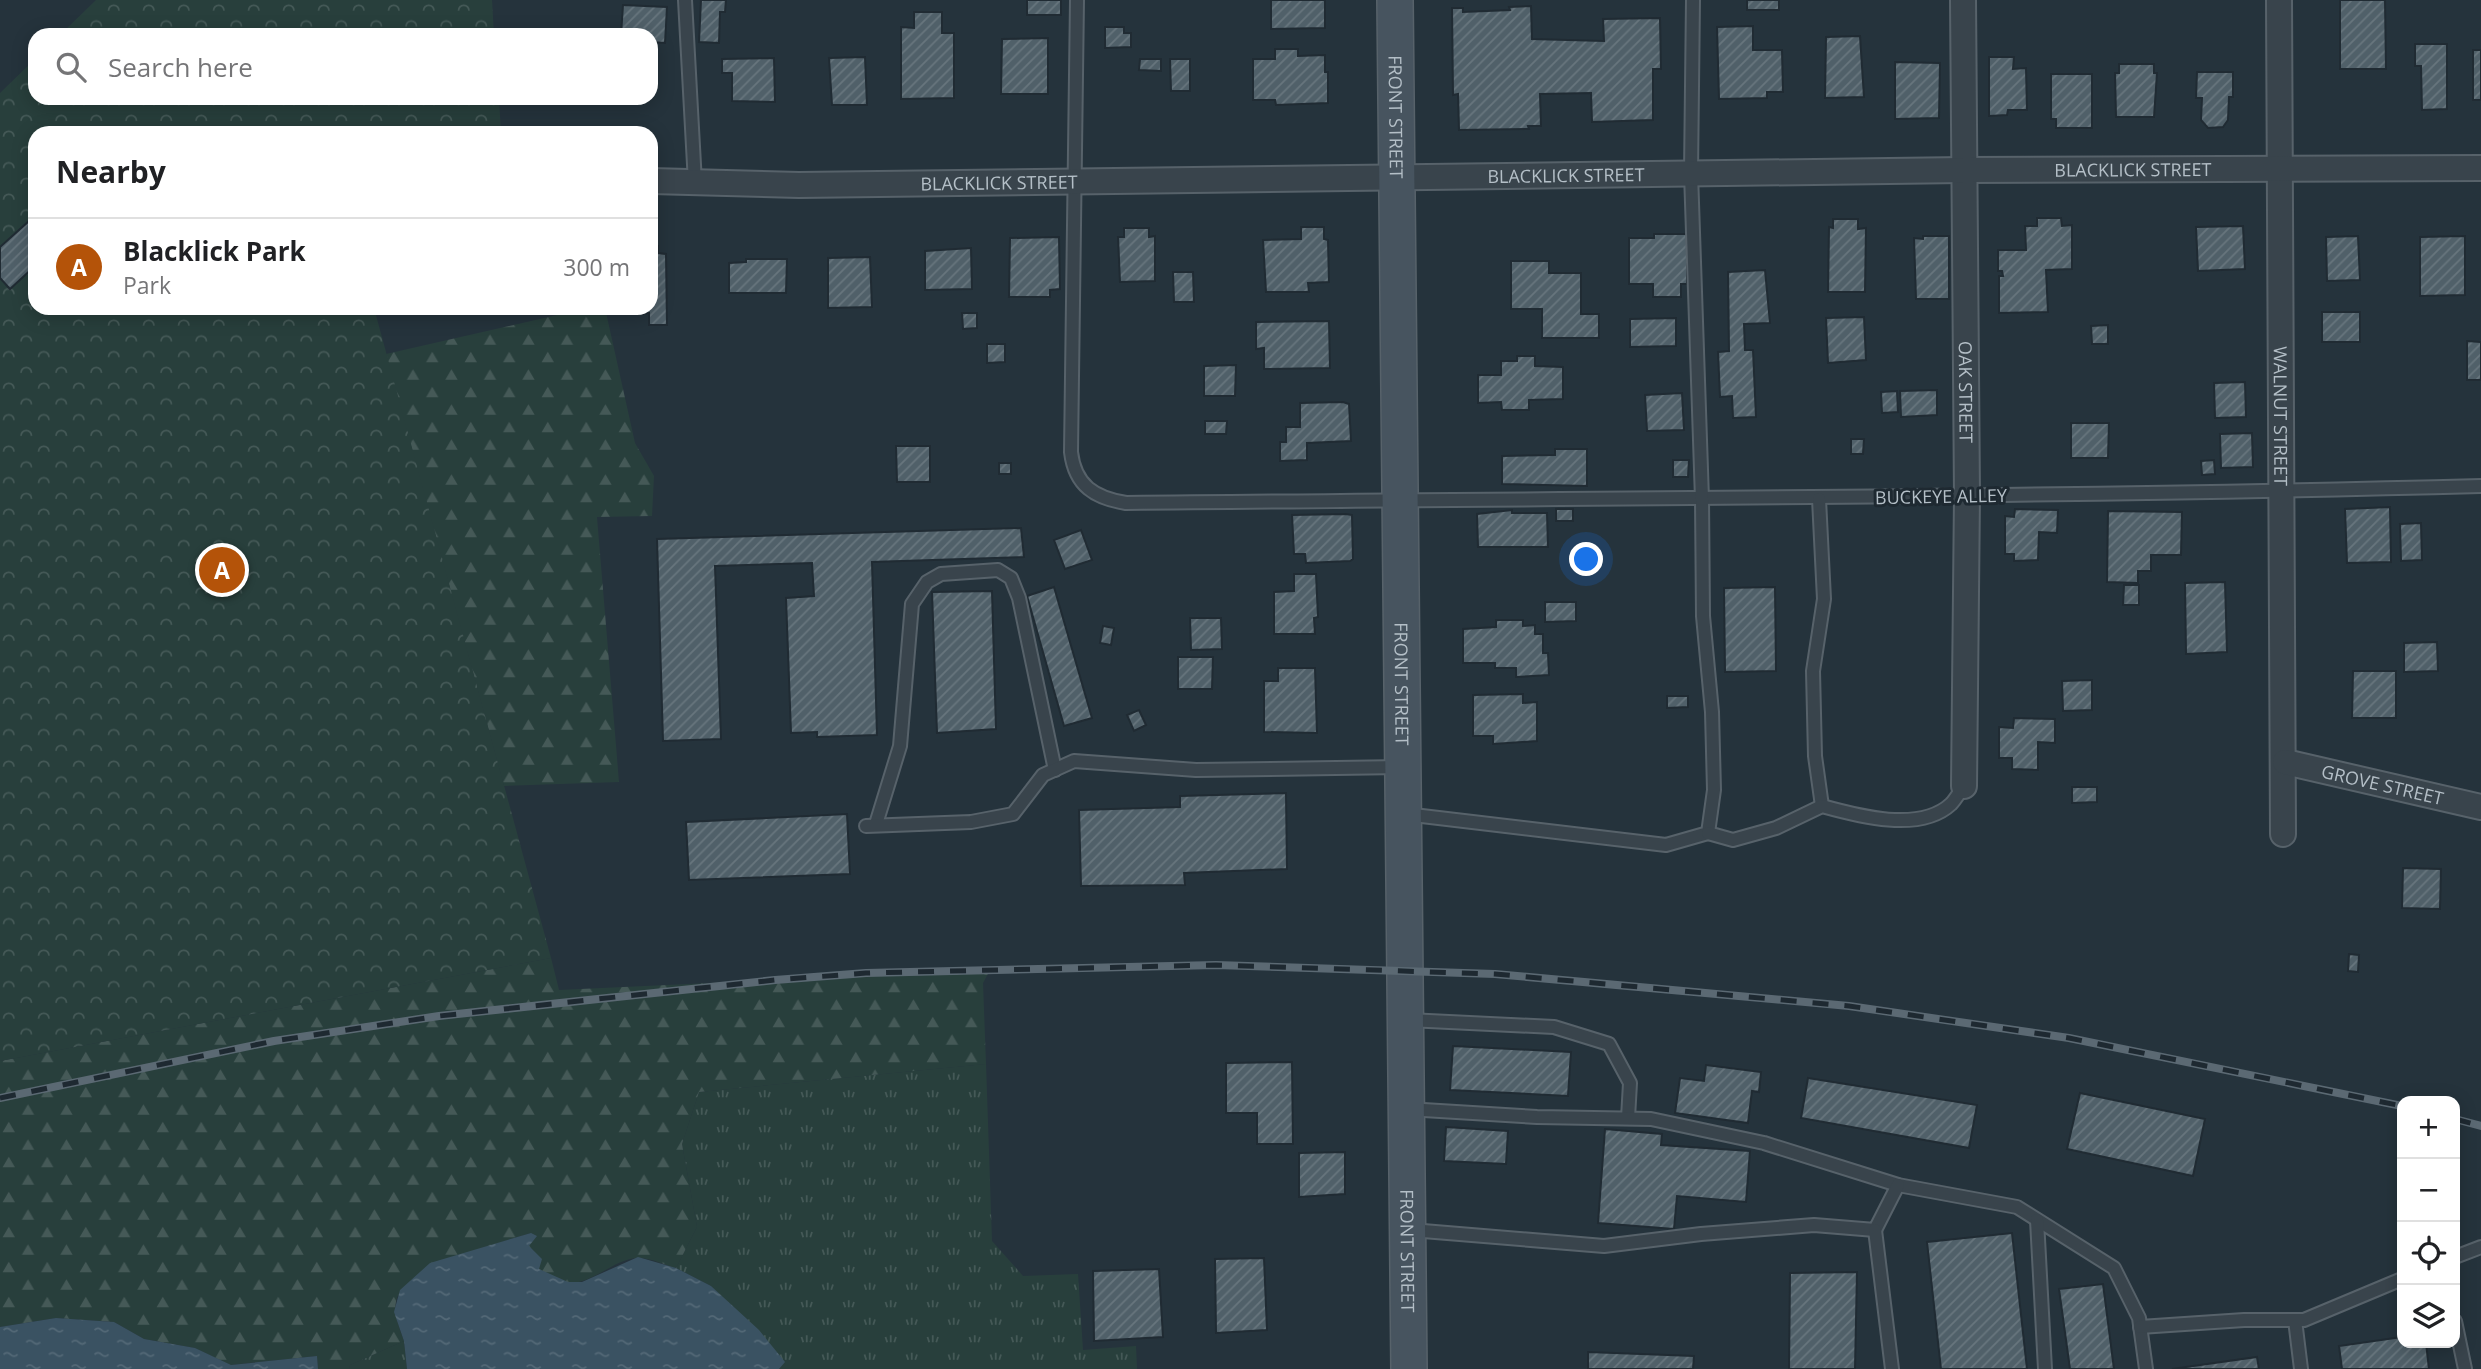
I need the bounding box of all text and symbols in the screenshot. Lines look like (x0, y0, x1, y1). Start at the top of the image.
search box (28, 28, 658, 105)
icon: search (52, 48, 90, 86)
text: Search here (108, 49, 253, 85)
street label: FRONT STREET (1384, 55, 1409, 179)
text: Nearby (56, 151, 166, 192)
street label: BLACKLICK STREET (2054, 157, 2212, 182)
street label: BLACKLICK STREET (1487, 162, 1645, 188)
street label: BLACKLICK STREET (920, 169, 1078, 195)
text: Blacklick Park (123, 233, 306, 269)
text: A (71, 251, 87, 283)
text: 300 m (563, 251, 630, 283)
text: Park (123, 269, 171, 301)
street label: OAK STREET (1954, 341, 1979, 443)
street label: WALNUT STREET (2269, 346, 2293, 486)
street label: BUCKEYE ALLEY (1875, 483, 2008, 509)
your location (1569, 542, 1603, 576)
pin: A (199, 544, 245, 596)
street label: FRONT STREET (1389, 622, 1415, 746)
street label: GROVE STREET (2319, 759, 2446, 810)
map controls (2397, 1096, 2460, 1348)
button: + (2397, 1096, 2460, 1159)
button: − (2397, 1159, 2460, 1222)
street label: FRONT STREET (1395, 1189, 1420, 1313)
button: locate (2397, 1222, 2460, 1285)
button: layers (2397, 1285, 2460, 1348)

